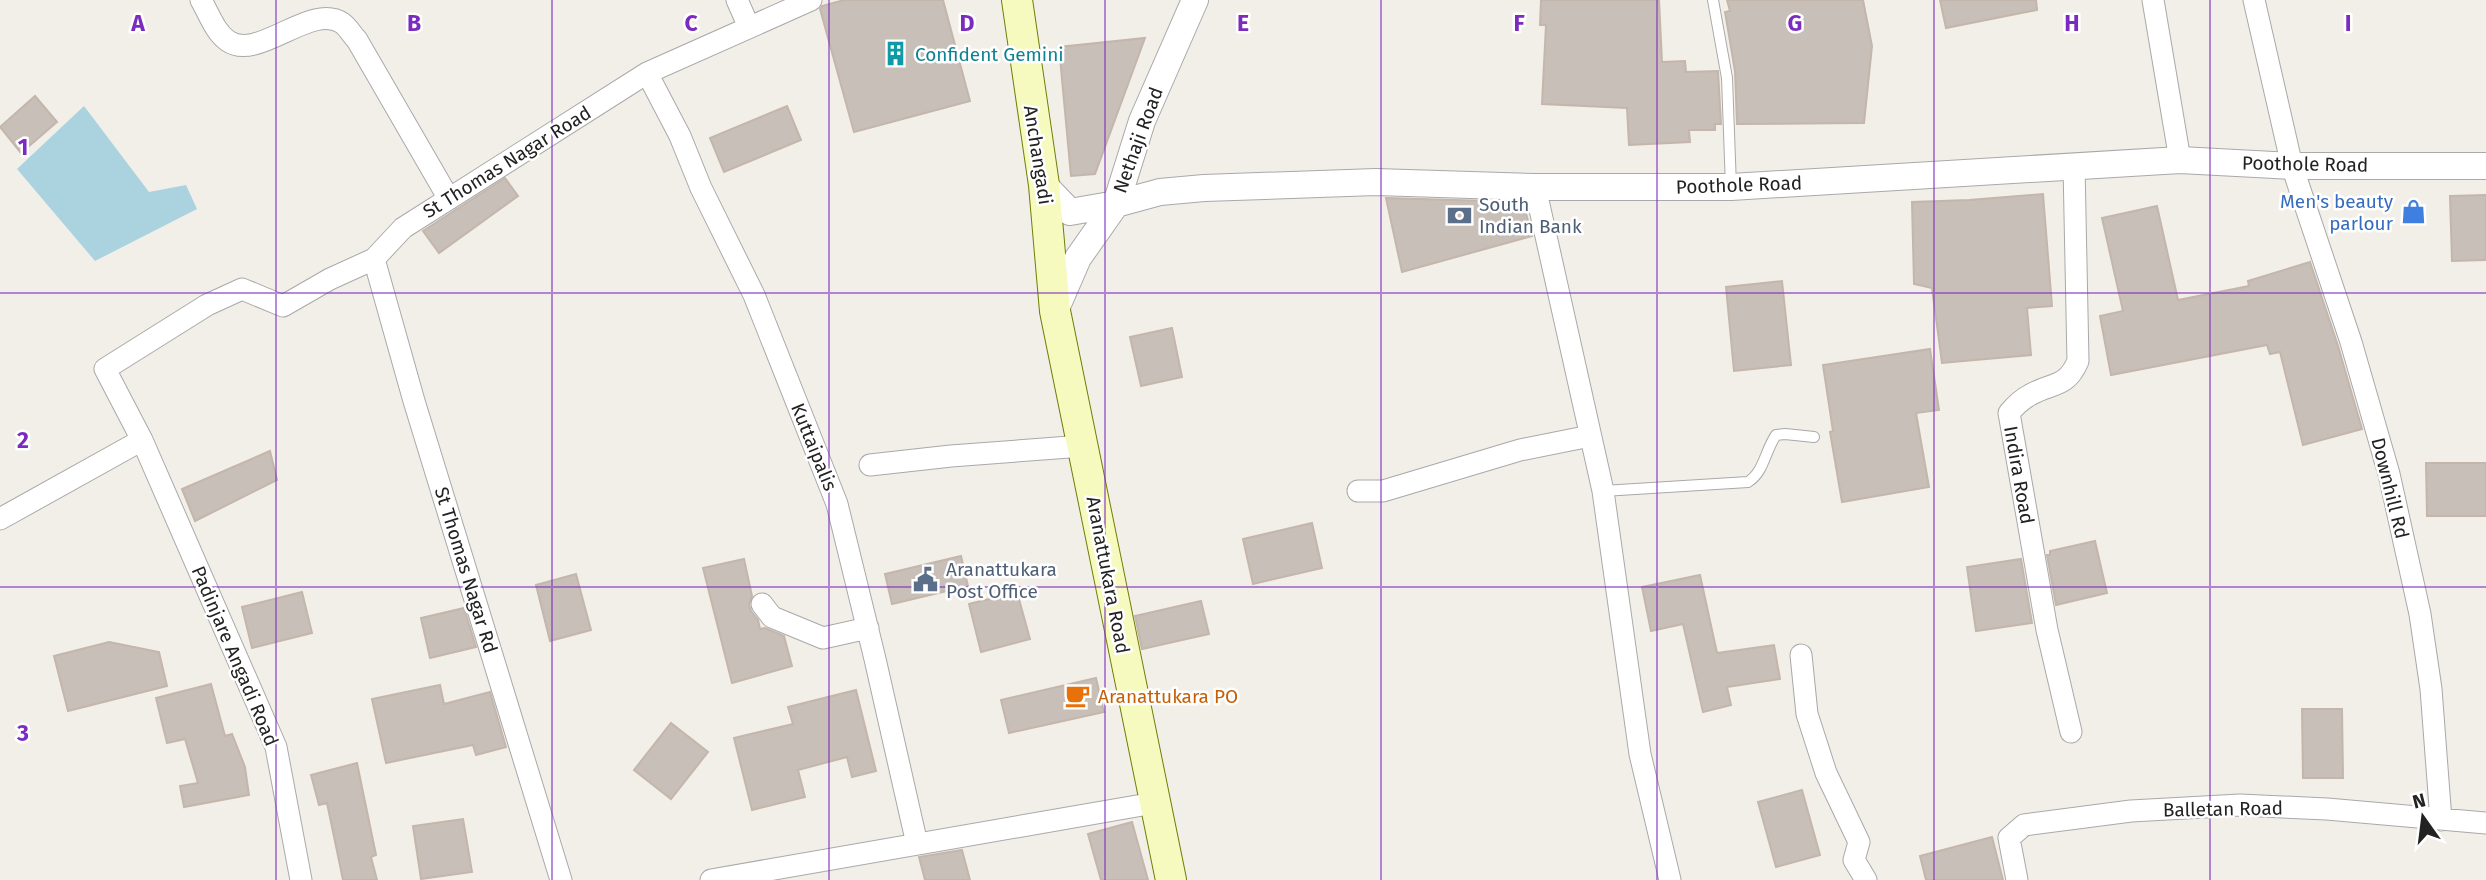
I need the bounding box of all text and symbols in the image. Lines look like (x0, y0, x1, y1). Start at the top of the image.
text: A (130, 9, 145, 37)
text: B (407, 9, 421, 37)
text: C (684, 9, 698, 37)
text: D (960, 9, 975, 37)
text: E (1237, 9, 1249, 37)
text: F (1513, 9, 1525, 37)
text: G (1788, 9, 1802, 37)
text: H (2064, 9, 2080, 37)
text: I (2345, 9, 2351, 37)
building icon: Confident Gemini (881, 40, 909, 68)
place label: Confident Gemini (915, 43, 1064, 66)
street label: Nethaji Road (1108, 84, 1168, 196)
street label: St Thomas Nagar Road (419, 101, 595, 223)
street label: Anchangadi (1019, 104, 1057, 206)
text: 1 (18, 133, 28, 161)
street label: Poothole Road (2242, 151, 2368, 177)
street label: Poothole Road (1675, 171, 1803, 199)
place label: Men's beauty parlour (2280, 190, 2394, 235)
place label: South Indian Bank (1479, 193, 1582, 238)
shop icon: Men's beauty parlour (2399, 198, 2427, 226)
bank icon: South Indian Bank (1445, 201, 1473, 229)
street label: Kuttaipalis (786, 400, 842, 494)
street label: Indira Road (1999, 424, 2039, 526)
text: 2 (17, 426, 29, 454)
street label: Downhill Rd (2366, 435, 2414, 541)
street label: St Thomas Nagar Rd (430, 484, 502, 656)
street label: Aranattukara Road (1081, 494, 1135, 656)
place label: Aranattukara Post Office (946, 558, 1057, 603)
street label: Padinjare Angadi Road (187, 562, 283, 750)
public building icon: Aranattukara Post Office (912, 566, 940, 594)
cafe icon: Aranattukara PO (1064, 682, 1092, 710)
place label: Aranattukara PO (1098, 685, 1238, 708)
text: 3 (16, 719, 29, 747)
north arrow (2388, 782, 2458, 852)
text: N (2410, 788, 2428, 814)
street label: Balletan Road (2163, 796, 2283, 822)

